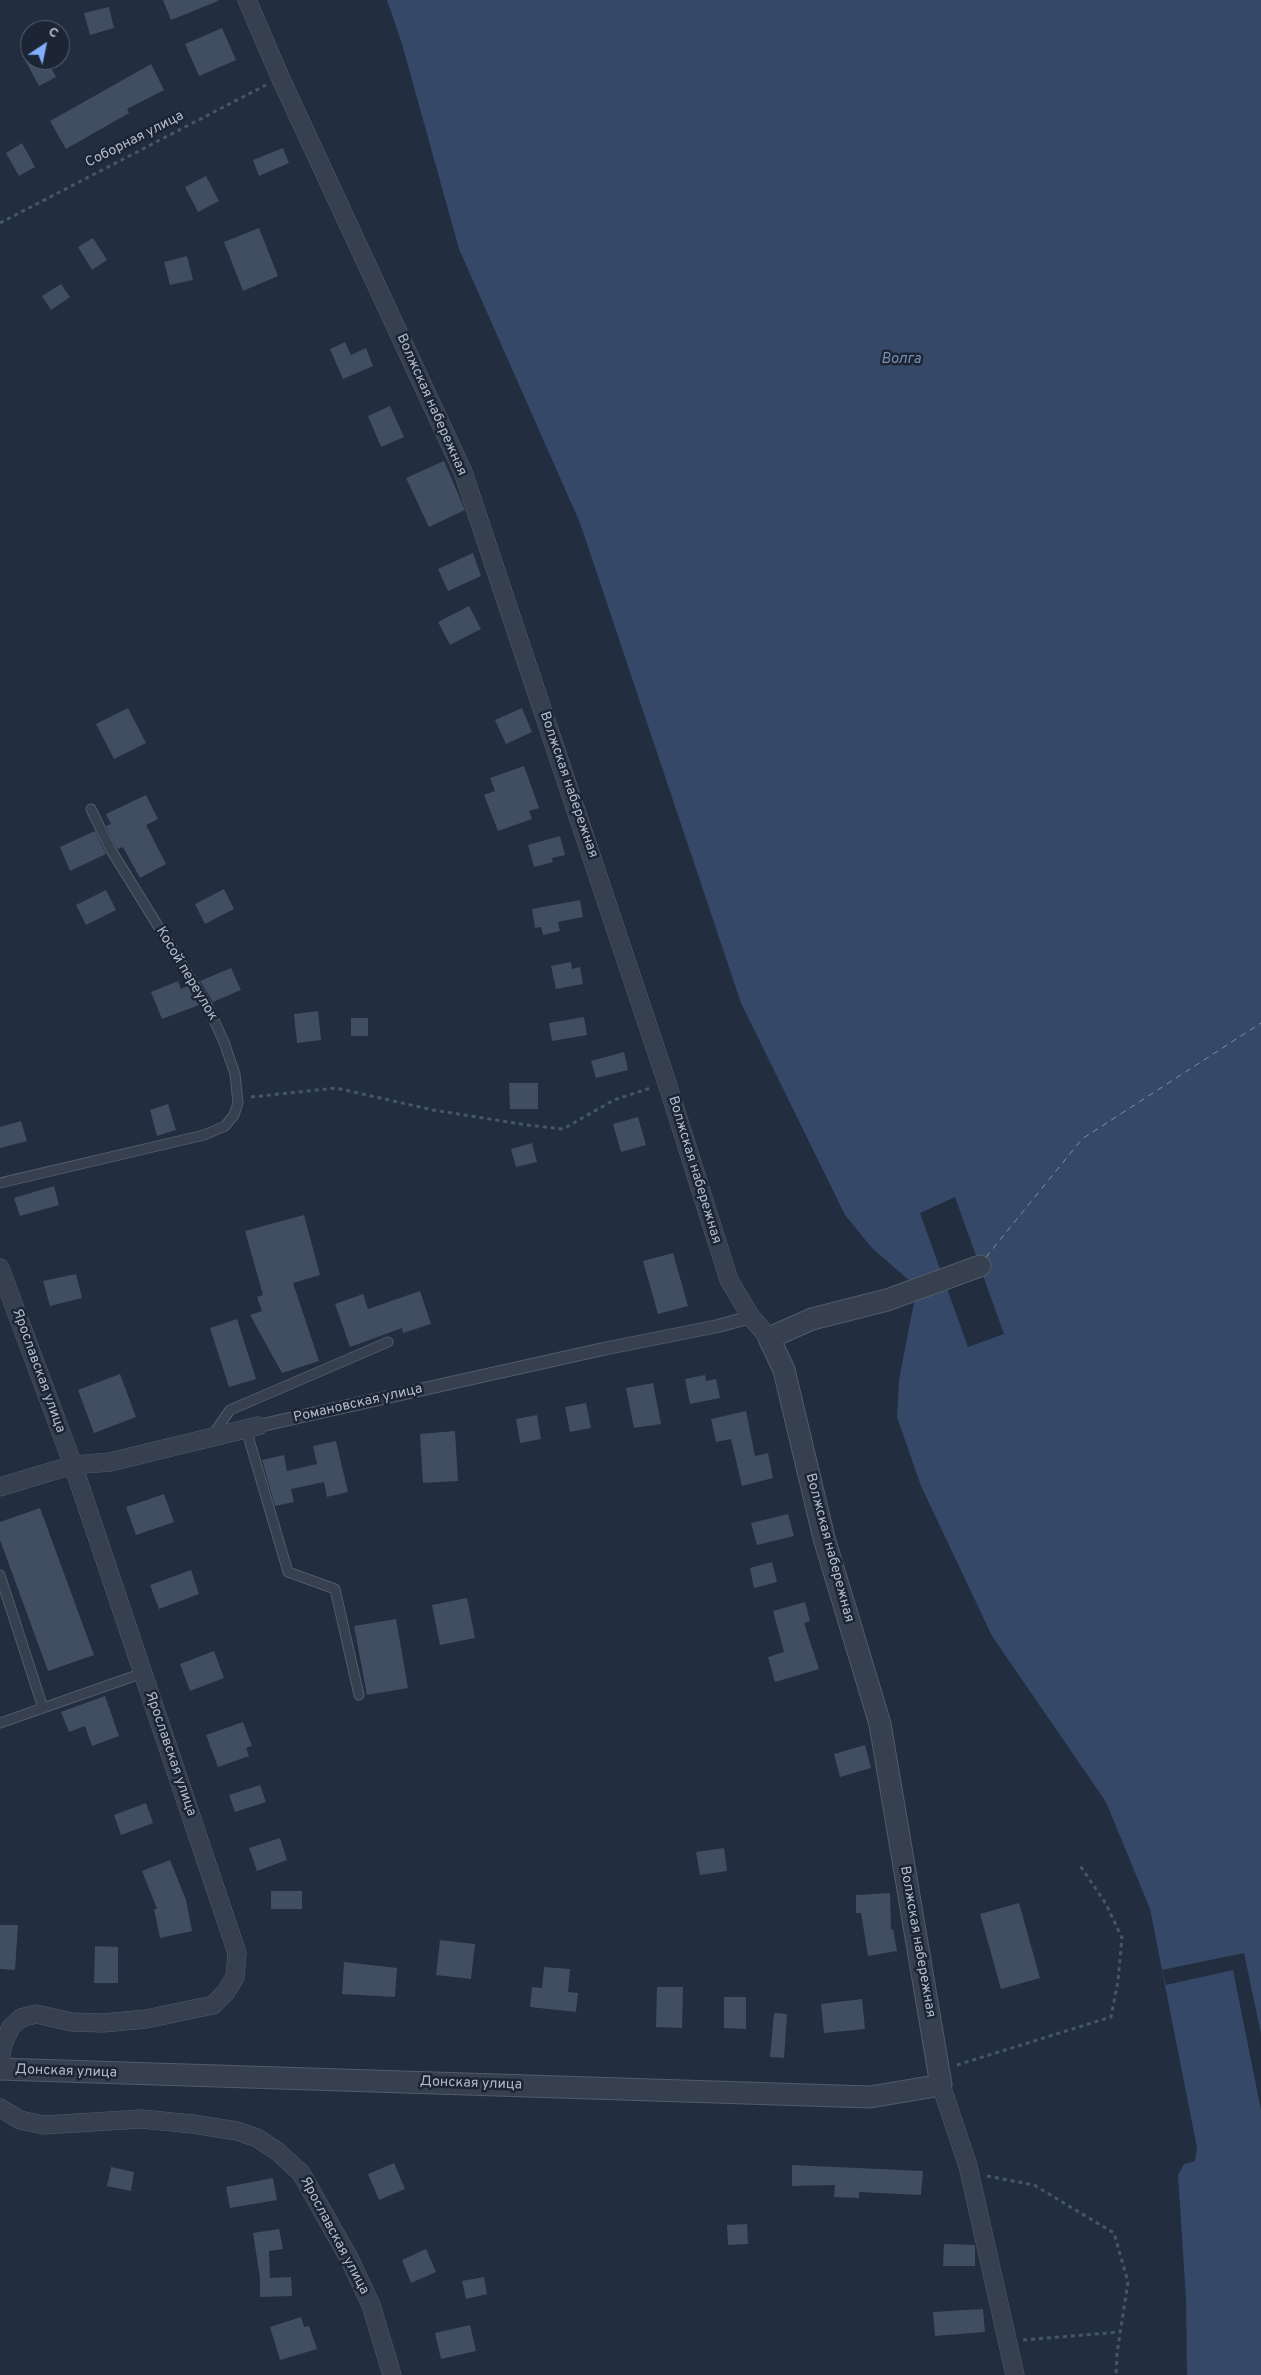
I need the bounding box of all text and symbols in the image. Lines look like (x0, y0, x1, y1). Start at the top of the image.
north arrow (20, 20, 70, 70)
text: С (45, 23, 62, 43)
street label: Соборная улица (83, 108, 187, 172)
street label: Волжская набережная (392, 331, 470, 479)
water label: Волга (881, 351, 921, 369)
street label: Волжская набережная (535, 710, 601, 860)
street label: Косой переулок (151, 924, 221, 1024)
street label: Волжская набережная (664, 1094, 724, 1246)
street label: Ярославская улица (8, 1307, 68, 1435)
street label: Романовская улица (292, 1381, 424, 1427)
street label: Волжская набережная (801, 1472, 857, 1624)
street label: Ярославская улица (141, 1689, 199, 1819)
street label: Волжская набережная (895, 1865, 939, 2019)
street label: Донская улица (15, 2062, 117, 2082)
street label: Донская улица (420, 2074, 522, 2094)
street label: Ярославская улица (296, 2174, 372, 2298)

